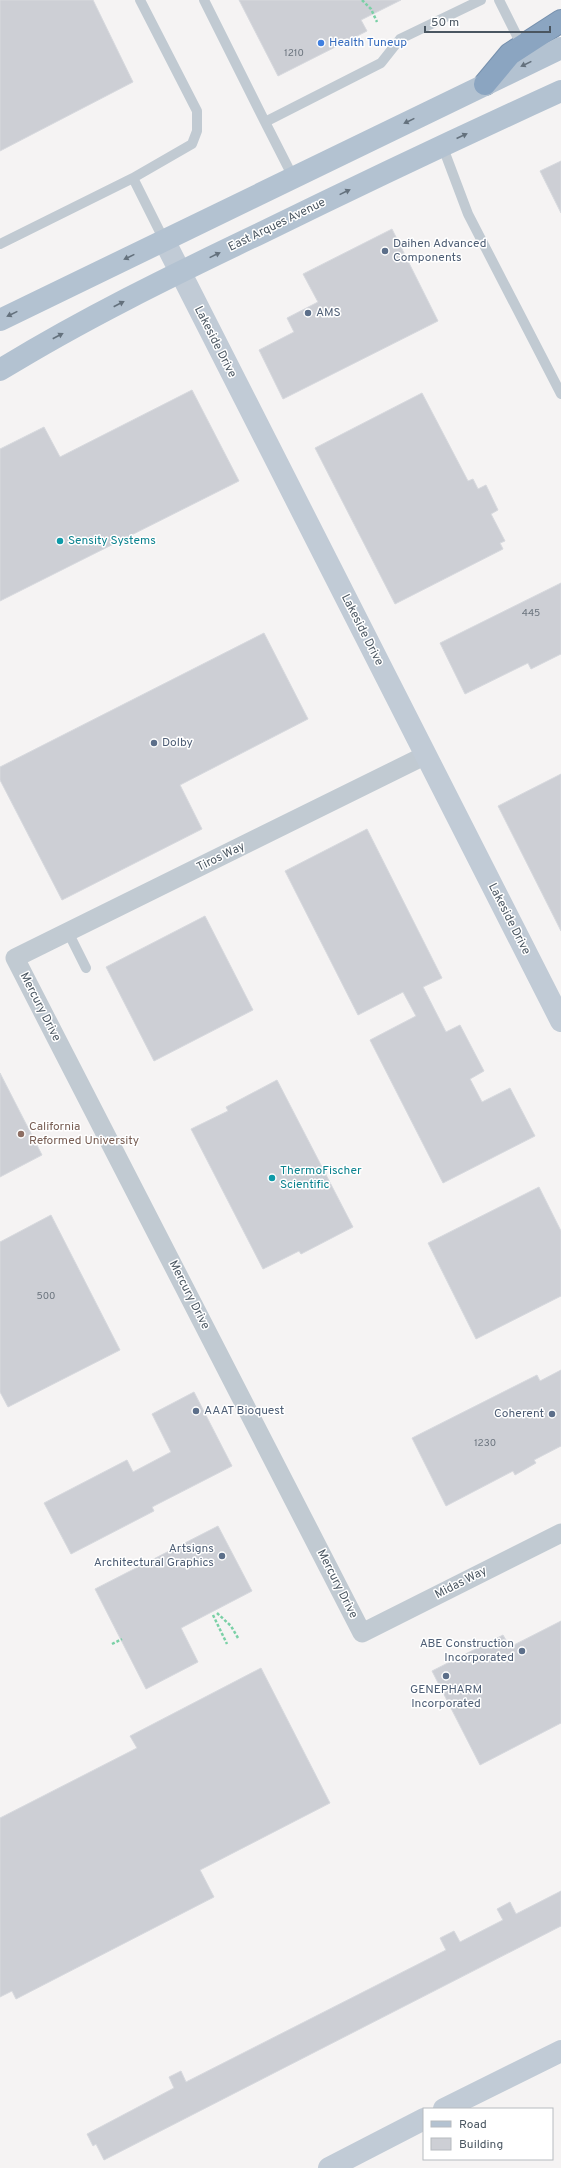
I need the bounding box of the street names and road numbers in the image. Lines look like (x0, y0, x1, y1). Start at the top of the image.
street label: East Arques Avenue (226, 195, 328, 255)
street label: Lakeside Drive (190, 303, 240, 381)
street label: Lakeside Drive (337, 591, 387, 669)
street label: Tiros Way (194, 838, 248, 876)
street label: Lakeside Drive (484, 880, 534, 958)
street label: Mercury Drive (16, 970, 64, 1044)
street label: Mercury Drive (165, 1258, 213, 1332)
street label: Mercury Drive (313, 1547, 361, 1621)
street label: Midas Way (432, 1563, 490, 1603)

